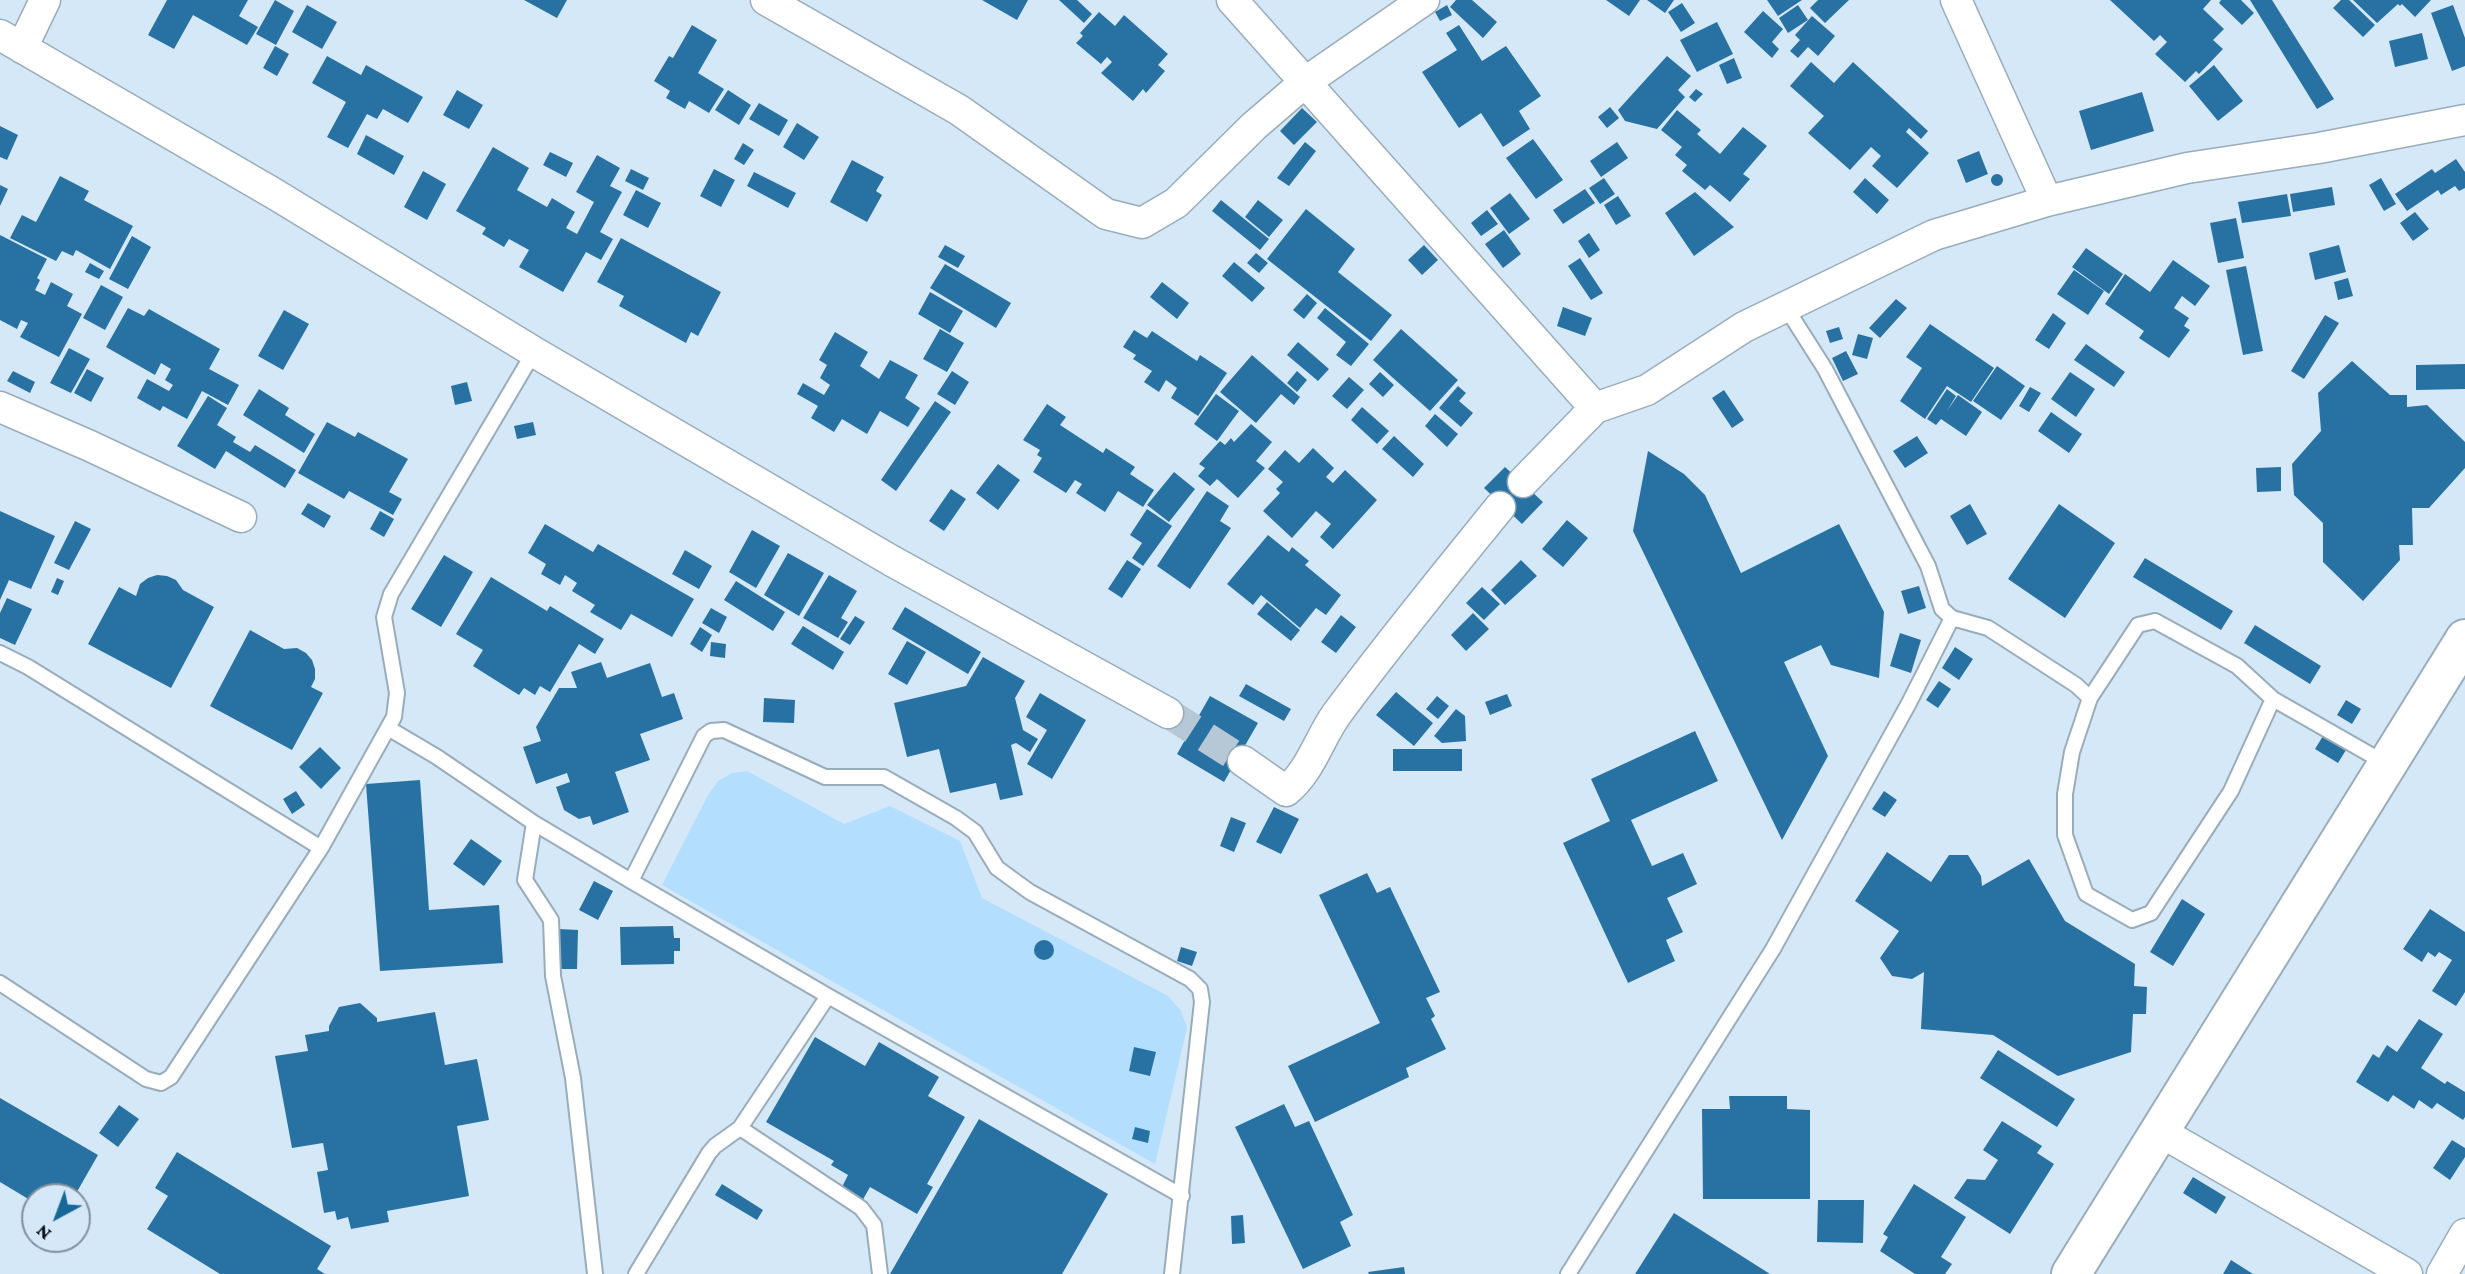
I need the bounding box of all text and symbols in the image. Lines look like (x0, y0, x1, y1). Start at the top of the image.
north arrow (21, 1183, 91, 1253)
text: N (31, 1221, 55, 1245)

